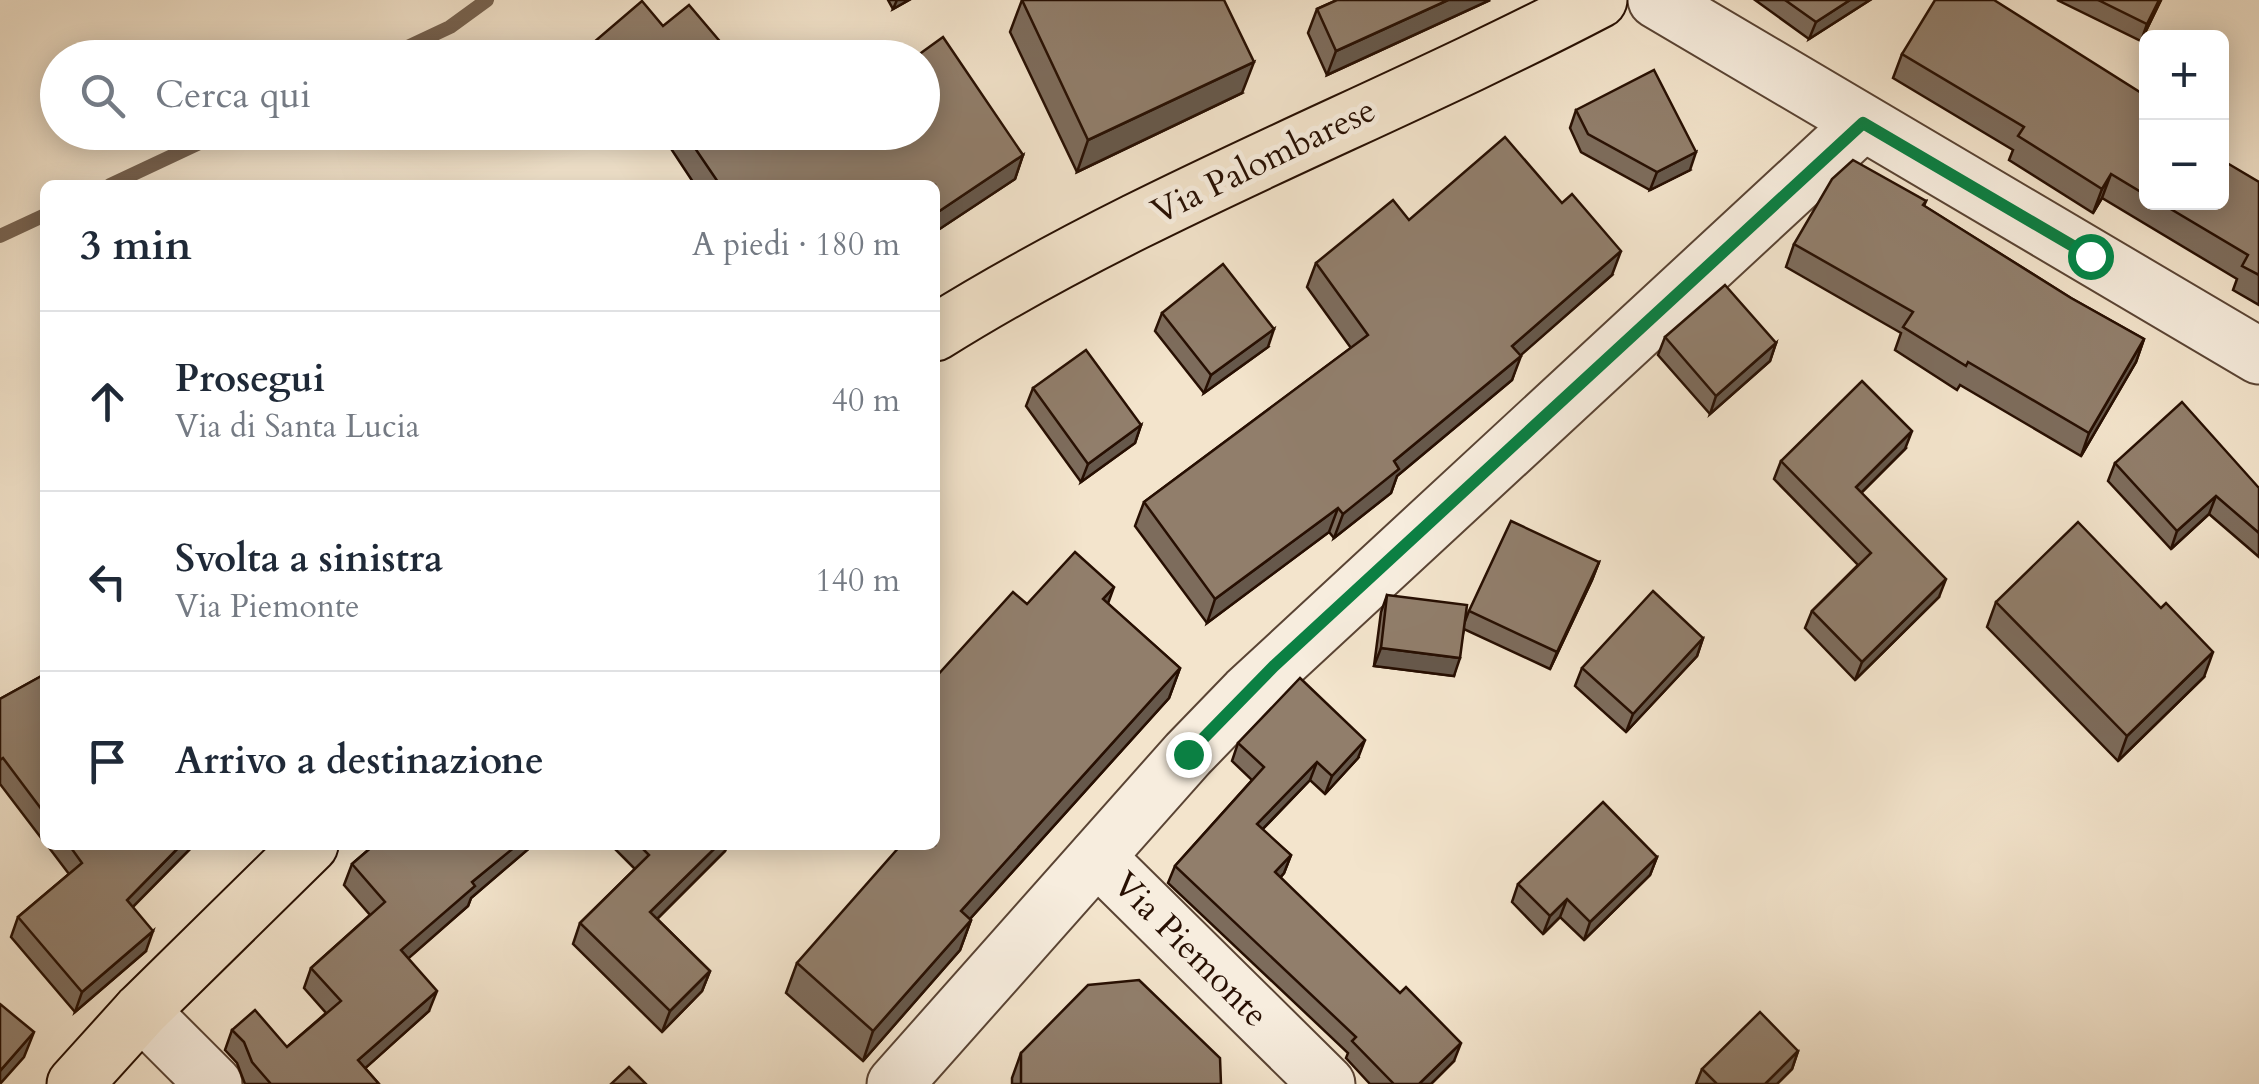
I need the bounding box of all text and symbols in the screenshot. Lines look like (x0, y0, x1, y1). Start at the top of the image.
map controls (2139, 30, 2229, 210)
button: + (2139, 30, 2229, 120)
search box (40, 40, 940, 150)
icon: search (75, 68, 130, 123)
text: Cerca qui (155, 69, 311, 121)
street label: Via Palombarese (1143, 86, 1383, 236)
button: − (2139, 120, 2229, 210)
text: 3 min (80, 217, 192, 274)
text: A piedi · 180 m (692, 223, 900, 267)
route start (2068, 234, 2114, 280)
text: Prosegui (175, 353, 325, 405)
icon: ahead (80, 374, 135, 429)
text: 40 m (832, 379, 900, 423)
text: Via di Santa Lucia (175, 405, 419, 449)
text: Svolta a sinistra (175, 533, 443, 585)
icon: left (80, 554, 135, 609)
text: 140 m (815, 559, 900, 603)
text: Via Piemonte (175, 585, 360, 629)
route end (1166, 732, 1212, 778)
icon: arrive (80, 734, 135, 789)
text: Arrivo a destinazione (175, 735, 544, 787)
street label: Via Piemonte (1102, 861, 1279, 1038)

